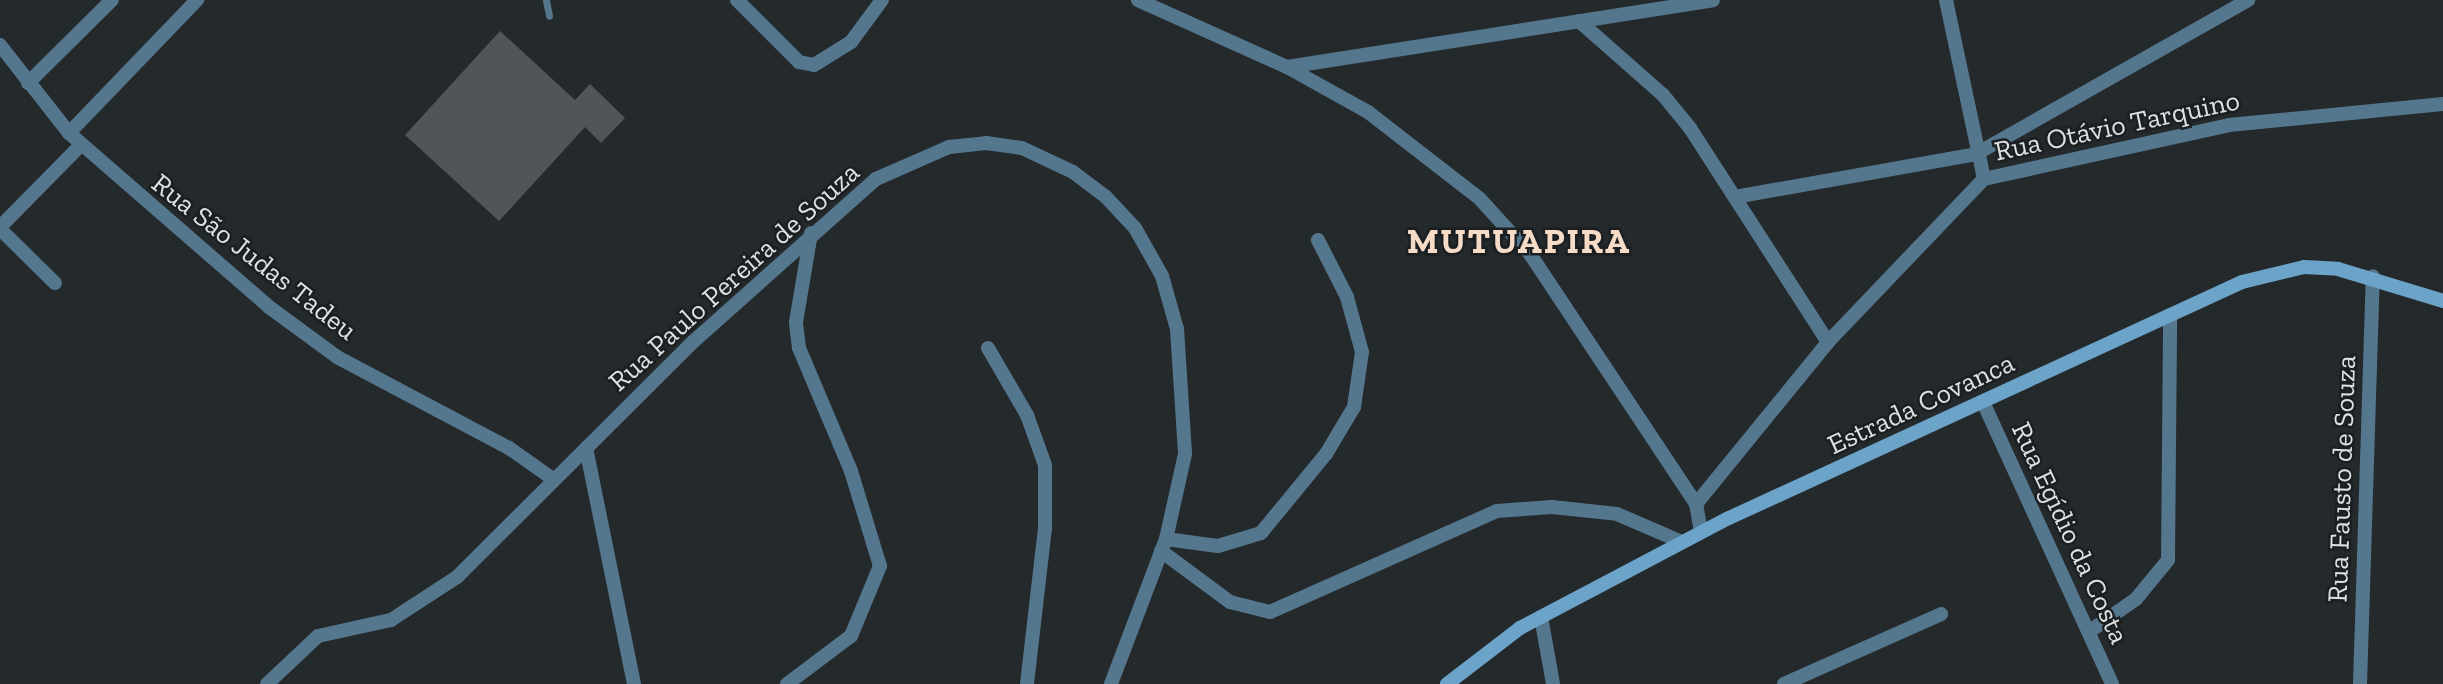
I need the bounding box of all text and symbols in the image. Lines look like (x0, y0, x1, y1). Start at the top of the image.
street label: Rua Otávio Tarquino (1991, 84, 2243, 168)
street label: Rua Paulo Pereira de Souza (602, 156, 866, 398)
street label: Rua São Judas Tadeu (144, 166, 364, 348)
district label: MUTUAPIRA (1408, 220, 1630, 262)
street label: Estrada Covanca (1822, 346, 2020, 462)
street label: Rua Fausto de Souza (2321, 355, 2363, 603)
street label: Rua Egídio da Costa (2004, 417, 2136, 649)

